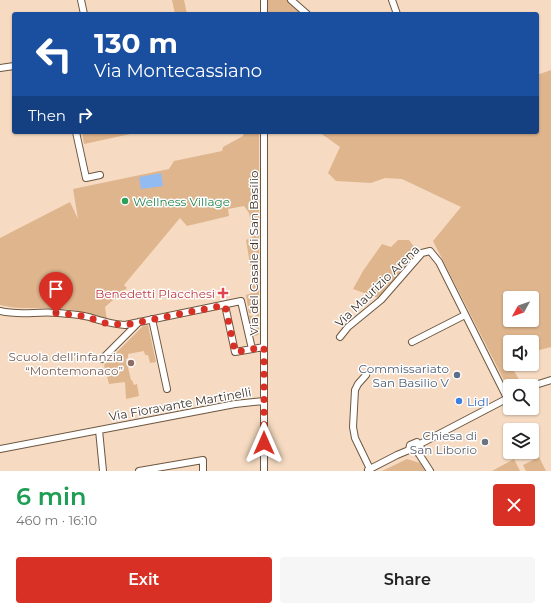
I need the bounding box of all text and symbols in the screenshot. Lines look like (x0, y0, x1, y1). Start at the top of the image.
text: 130 m (94, 26, 178, 60)
icon: left (28, 28, 80, 80)
text: Via Montecassiano (94, 60, 262, 82)
icon: right (74, 104, 96, 126)
text: Then (28, 106, 66, 125)
street label: Via del Casale di San Basilio (246, 171, 261, 335)
place label: Wellness Village (133, 194, 230, 209)
marker: Wellness Village (120, 196, 130, 206)
street label: Via Maurizio Arena (332, 242, 422, 330)
pin (39, 272, 73, 313)
icon: arrive (45, 278, 67, 300)
place label: Benedetti Placchesi (95, 286, 215, 301)
marker: Benedetti Placchesi (218, 288, 228, 298)
north arrow (503, 291, 539, 327)
map controls (503, 291, 539, 459)
button: sound (503, 335, 539, 371)
place label: Scuola dell’infanzia “Montemonaco” (9, 349, 123, 378)
marker: Scuola dell’infanzia “Montemonaco” (126, 358, 136, 368)
place label: Commissariato San Basilio V (359, 361, 450, 390)
marker: Commissariato San Basilio V (452, 370, 462, 380)
button: search (503, 379, 539, 415)
street label: Via Fioravante Martinelli (108, 384, 252, 424)
place label: Lidl (467, 394, 489, 409)
marker: Lidl (454, 396, 464, 406)
position arrow (243, 422, 285, 464)
button: layers (503, 423, 539, 459)
place label: Chiesa di San Liborio (410, 428, 477, 457)
marker: Chiesa di San Liborio (480, 437, 490, 447)
text: 6 min (16, 482, 86, 511)
button: close (493, 484, 535, 526)
text: 460 m · 16:10 (16, 512, 97, 528)
button: Exit (16, 557, 272, 603)
button: Share (280, 557, 535, 603)

